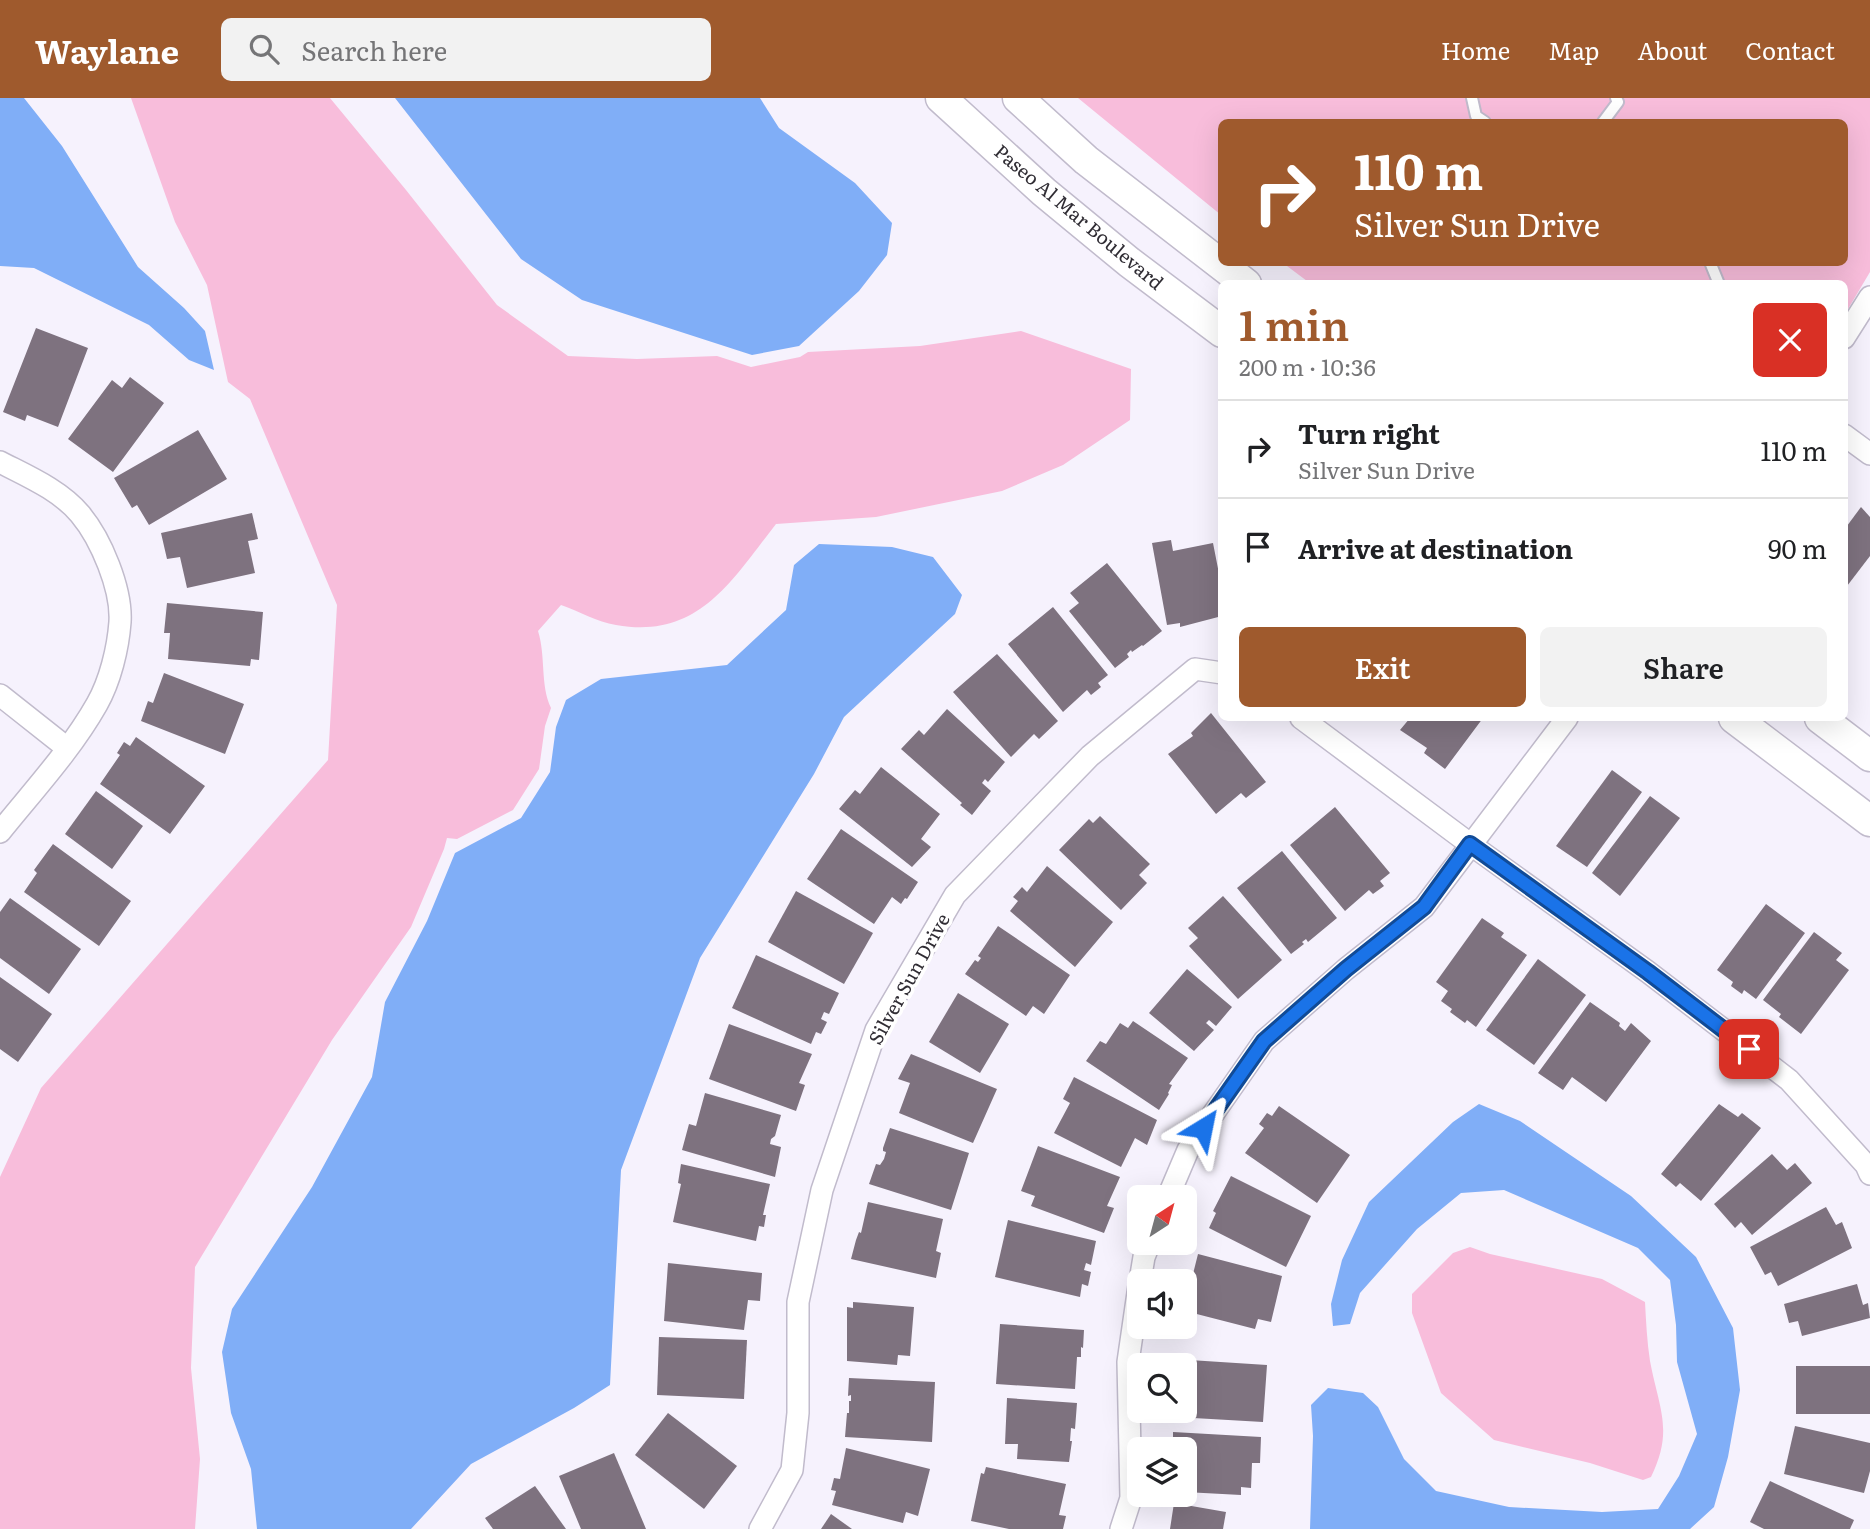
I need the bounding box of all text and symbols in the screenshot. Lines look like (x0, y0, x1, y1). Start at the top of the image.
search box (221, 18, 711, 81)
text: Waylane (35, 25, 179, 74)
icon: search (245, 30, 283, 68)
text: Search here (301, 30, 447, 69)
text: Home (1441, 32, 1510, 67)
text: Map (1548, 32, 1599, 67)
text: About (1637, 32, 1707, 67)
text: Contact (1745, 32, 1835, 67)
text: 110 m (1354, 132, 1483, 205)
street label: Paseo Al Mar Boulevard (989, 137, 1171, 296)
icon: right (1239, 147, 1330, 238)
text: Silver Sun Drive (1354, 199, 1600, 247)
text: 1 min (1239, 292, 1349, 354)
button: close (1753, 303, 1827, 377)
text: 200 m · 10:36 (1239, 349, 1376, 383)
text: Turn right (1298, 413, 1440, 452)
icon: right (1239, 430, 1277, 468)
text: 110 m (1760, 430, 1827, 469)
text: Silver Sun Drive (1298, 452, 1475, 486)
icon: arrive (1239, 528, 1277, 566)
text: Arrive at destination (1298, 528, 1573, 567)
text: 90 m (1768, 528, 1827, 567)
button: Exit (1239, 627, 1526, 707)
button: Share (1540, 627, 1827, 707)
street label: Silver Sun Drive (860, 908, 956, 1049)
pin (1719, 1019, 1779, 1079)
icon: arrive (1730, 1030, 1768, 1068)
position arrow (1166, 1091, 1240, 1165)
north arrow (1127, 1185, 1197, 1255)
map controls (1127, 1185, 1197, 1507)
button: sound (1127, 1269, 1197, 1339)
button: search (1127, 1353, 1197, 1423)
button: layers (1127, 1437, 1197, 1507)

